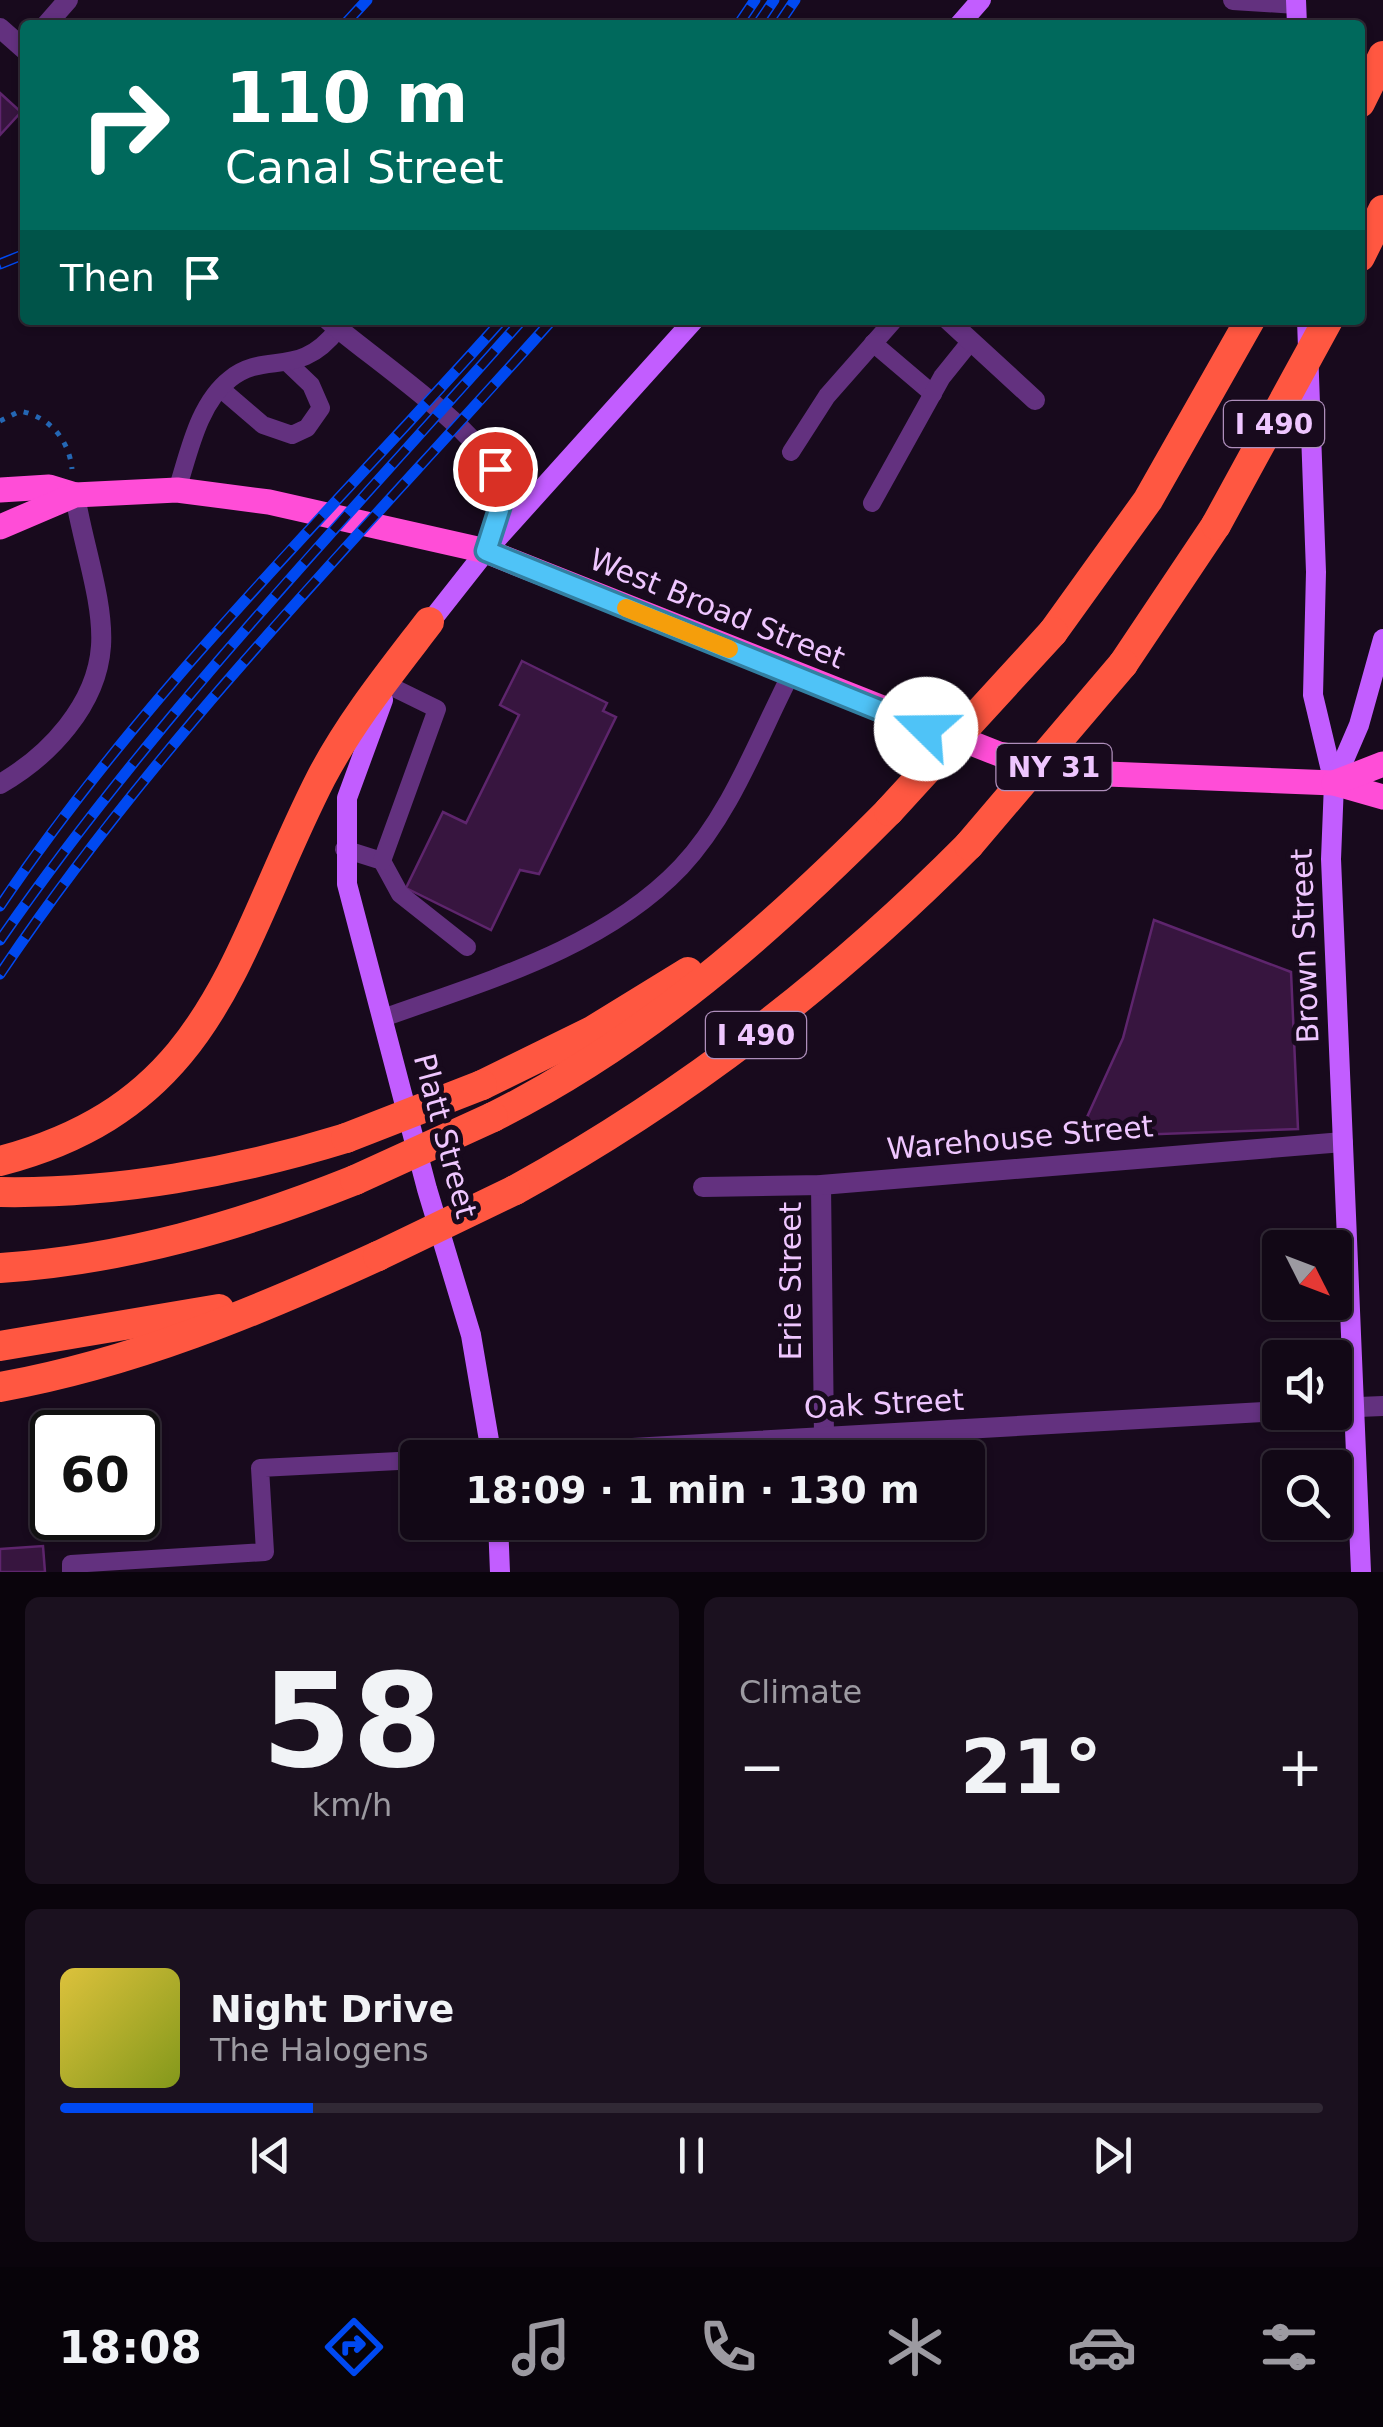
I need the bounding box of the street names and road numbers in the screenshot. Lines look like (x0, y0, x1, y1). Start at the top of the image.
road number: I 490 (1224, 401, 1324, 447)
street label: West Broad Street (585, 541, 850, 676)
road number: NY 31 (996, 744, 1112, 790)
street label: Brown Street (1284, 848, 1325, 1044)
road number: I 490 (706, 1012, 806, 1058)
street label: Platt Street (407, 1050, 484, 1222)
street label: Warehouse Street (885, 1108, 1155, 1167)
street label: Erie Street (773, 1201, 808, 1360)
street label: Oak Street (803, 1382, 965, 1425)

